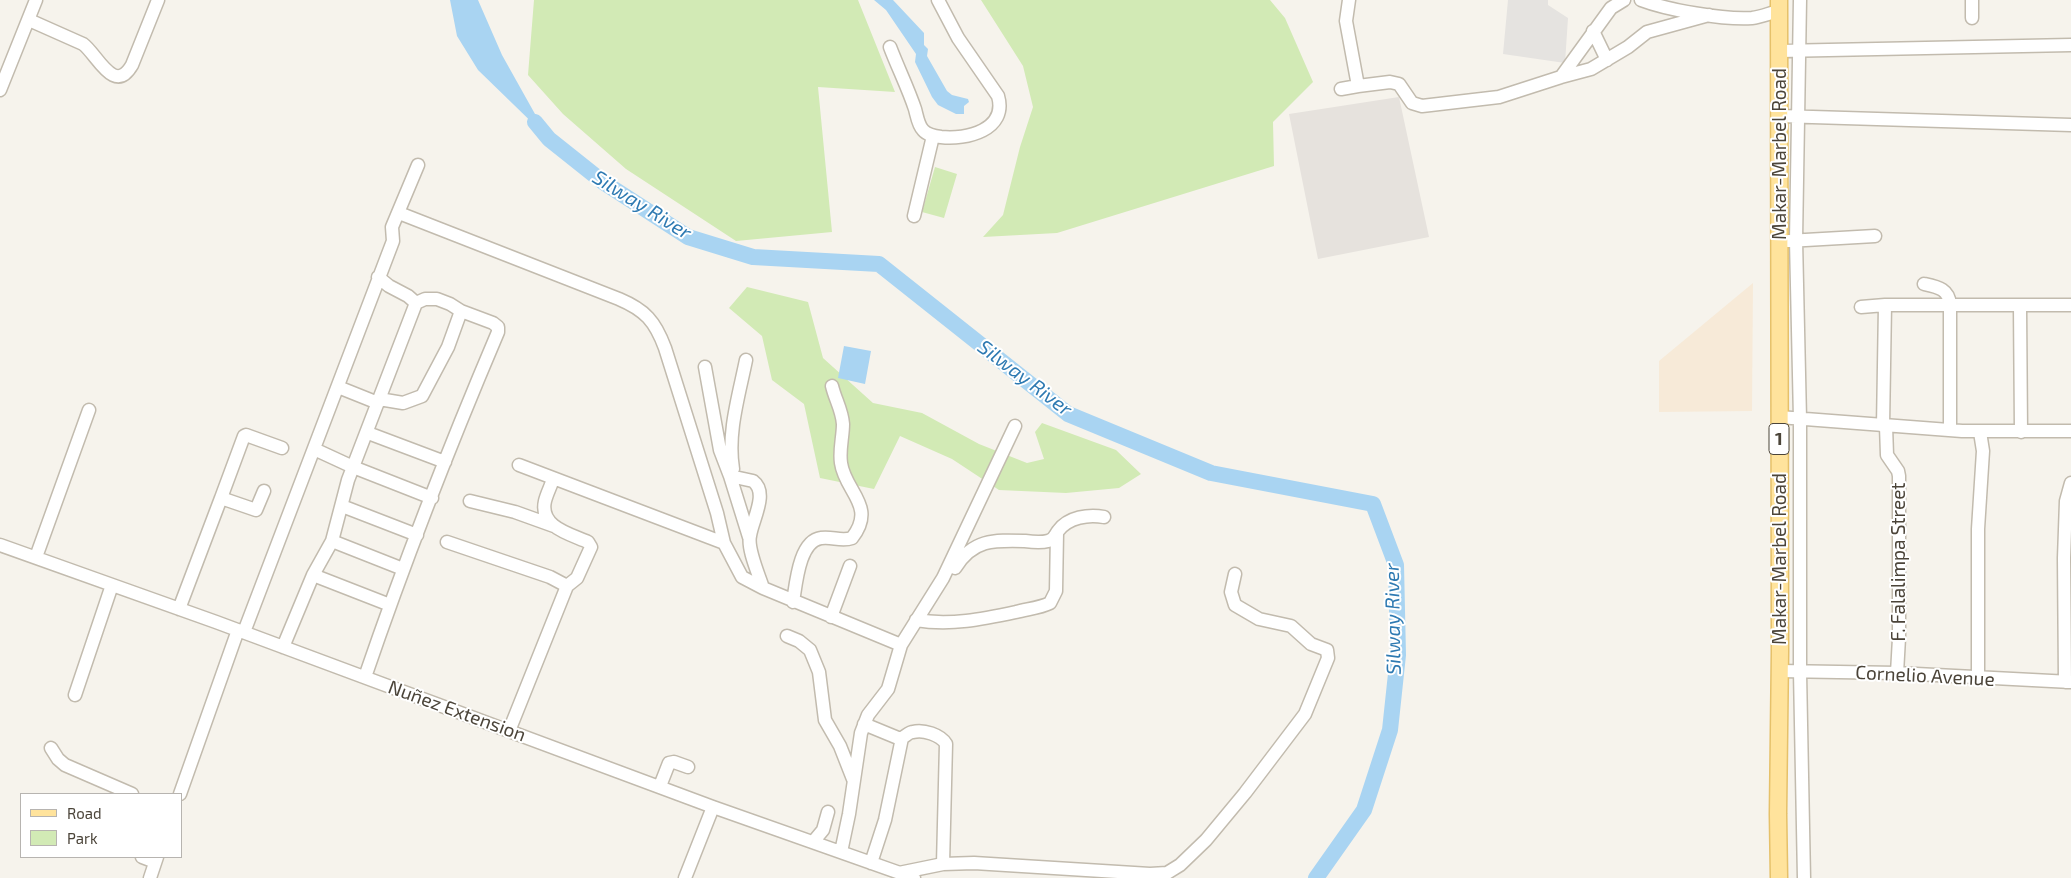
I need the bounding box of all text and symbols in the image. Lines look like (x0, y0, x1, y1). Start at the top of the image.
street label: Makar-Marbel Road (1769, 68, 1791, 240)
water label: Silway River (588, 165, 696, 245)
water label: Silway River (973, 335, 1077, 421)
road number: 1 (1769, 424, 1789, 454)
street label: Makar-Marbel Road (1769, 473, 1791, 645)
street label: F. Falalimpa Street (1888, 482, 1910, 642)
water label: Silway River (1380, 563, 1406, 675)
street label: Cornelio Avenue (1855, 661, 1995, 691)
street label: Nuñez Extension (385, 676, 529, 746)
legend (20, 793, 182, 858)
text: Road (67, 804, 102, 822)
text: Park (67, 829, 98, 847)

